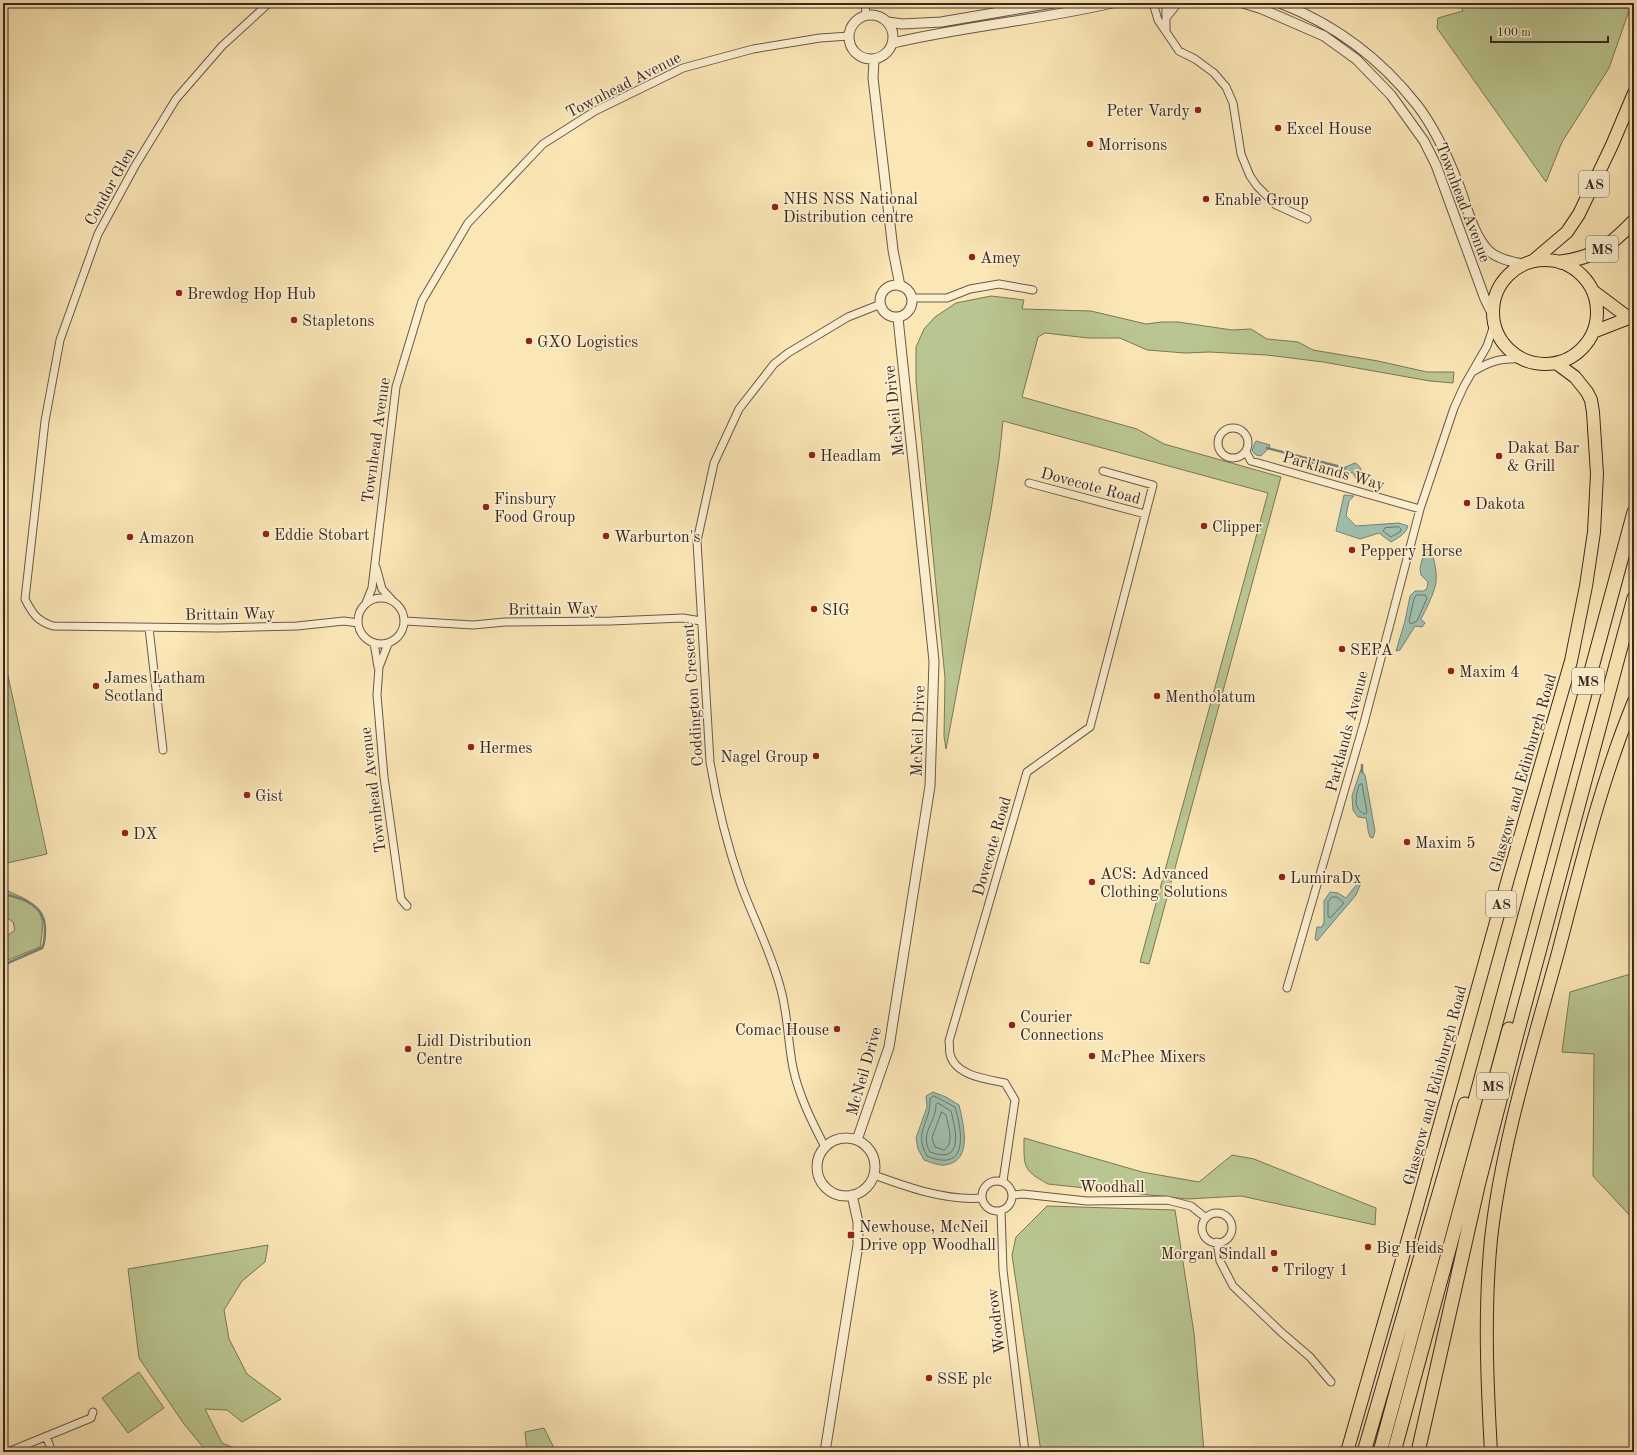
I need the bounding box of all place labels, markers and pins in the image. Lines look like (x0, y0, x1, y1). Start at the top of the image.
place label: Peter Vardy (1106, 104, 1191, 120)
marker: Peter Vardy (1193, 105, 1203, 115)
place label: Excel House (1286, 122, 1372, 138)
marker: Excel House (1273, 123, 1283, 133)
place label: Morrisons (1098, 138, 1167, 154)
marker: Morrisons (1085, 139, 1095, 149)
place label: NHS NSS National Distribution centre (783, 192, 918, 226)
place label: Enable Group (1214, 193, 1309, 209)
marker: Enable Group (1201, 194, 1211, 204)
marker: NHS NSS National Distribution centre (770, 202, 780, 212)
place label: Amey (980, 251, 1021, 267)
marker: Amey (967, 252, 977, 262)
place label: Brewdog Hop Hub (187, 287, 316, 303)
marker: Brewdog Hop Hub (174, 288, 184, 298)
place label: Stapletons (302, 314, 375, 330)
marker: Stapletons (289, 315, 299, 325)
place label: GXO Logistics (537, 335, 638, 351)
marker: GXO Logistics (524, 336, 534, 346)
place label: Dakat Bar & Grill (1507, 441, 1580, 475)
place label: Headlam (820, 449, 881, 465)
marker: Headlam (807, 450, 817, 460)
marker: Dakat Bar & Grill (1494, 451, 1504, 461)
place label: Finsbury Food Group (494, 492, 575, 526)
place label: Dakota (1475, 497, 1525, 513)
marker: Dakota (1462, 498, 1472, 508)
marker: Finsbury Food Group (481, 502, 491, 512)
place label: Clipper (1212, 520, 1262, 536)
marker: Clipper (1199, 521, 1209, 531)
place label: Eddie Stobart (274, 528, 370, 544)
marker: Eddie Stobart (261, 529, 271, 539)
place label: Warburton's (614, 530, 701, 546)
place label: Amazon (138, 531, 195, 547)
marker: Warburton's (601, 531, 611, 541)
marker: Amazon (125, 532, 135, 542)
place label: Peppery Horse (1360, 544, 1462, 560)
marker: Peppery Horse (1347, 545, 1357, 555)
place label: SIG (822, 603, 850, 619)
marker: SIG (809, 604, 819, 614)
place label: SEPA (1350, 643, 1393, 659)
marker: SEPA (1337, 644, 1347, 654)
place label: Maxim 4 (1459, 665, 1519, 681)
marker: Maxim 4 (1446, 666, 1456, 676)
place label: James Latham Scotland (104, 671, 206, 705)
marker: James Latham Scotland (91, 681, 101, 691)
place label: Mentholatum (1165, 690, 1256, 706)
marker: Mentholatum (1152, 691, 1162, 701)
place label: Hermes (479, 741, 533, 757)
marker: Hermes (466, 742, 476, 752)
place label: Nagel Group (720, 750, 808, 766)
marker: Nagel Group (811, 751, 821, 761)
place label: Gist (255, 789, 284, 805)
marker: Gist (242, 790, 252, 800)
place label: DX (133, 827, 157, 843)
marker: DX (120, 828, 130, 838)
place label: Maxim 5 (1415, 836, 1475, 852)
marker: Maxim 5 (1402, 837, 1412, 847)
place label: ACS: Advanced Clothing Solutions (1100, 867, 1228, 901)
place label: LumiraDx (1290, 871, 1362, 887)
marker: LumiraDx (1277, 872, 1287, 882)
marker: ACS: Advanced Clothing Solutions (1087, 877, 1097, 887)
place label: Courier Connections (1020, 1010, 1104, 1044)
marker: Courier Connections (1007, 1020, 1017, 1030)
place label: Comac House (735, 1023, 829, 1039)
marker: Comac House (832, 1024, 842, 1034)
place label: Lidl Distribution Centre (416, 1034, 532, 1068)
marker: Lidl Distribution Centre (403, 1044, 413, 1054)
place label: McPhee Mixers (1100, 1050, 1206, 1066)
marker: McPhee Mixers (1087, 1051, 1097, 1061)
place label: Newhouse, McNeil Drive opp Woodhall (859, 1220, 996, 1254)
marker: Newhouse, McNeil Drive opp Woodhall (846, 1230, 856, 1240)
place label: Big Heids (1376, 1241, 1444, 1257)
marker: Big Heids (1363, 1242, 1373, 1252)
place label: Morgan Sindall (1161, 1247, 1266, 1263)
marker: Morgan Sindall (1269, 1248, 1279, 1258)
place label: Trilogy 1 (1283, 1263, 1348, 1279)
marker: Trilogy 1 (1270, 1264, 1280, 1274)
place label: SSE plc (937, 1372, 992, 1388)
marker: SSE plc (924, 1373, 934, 1383)

